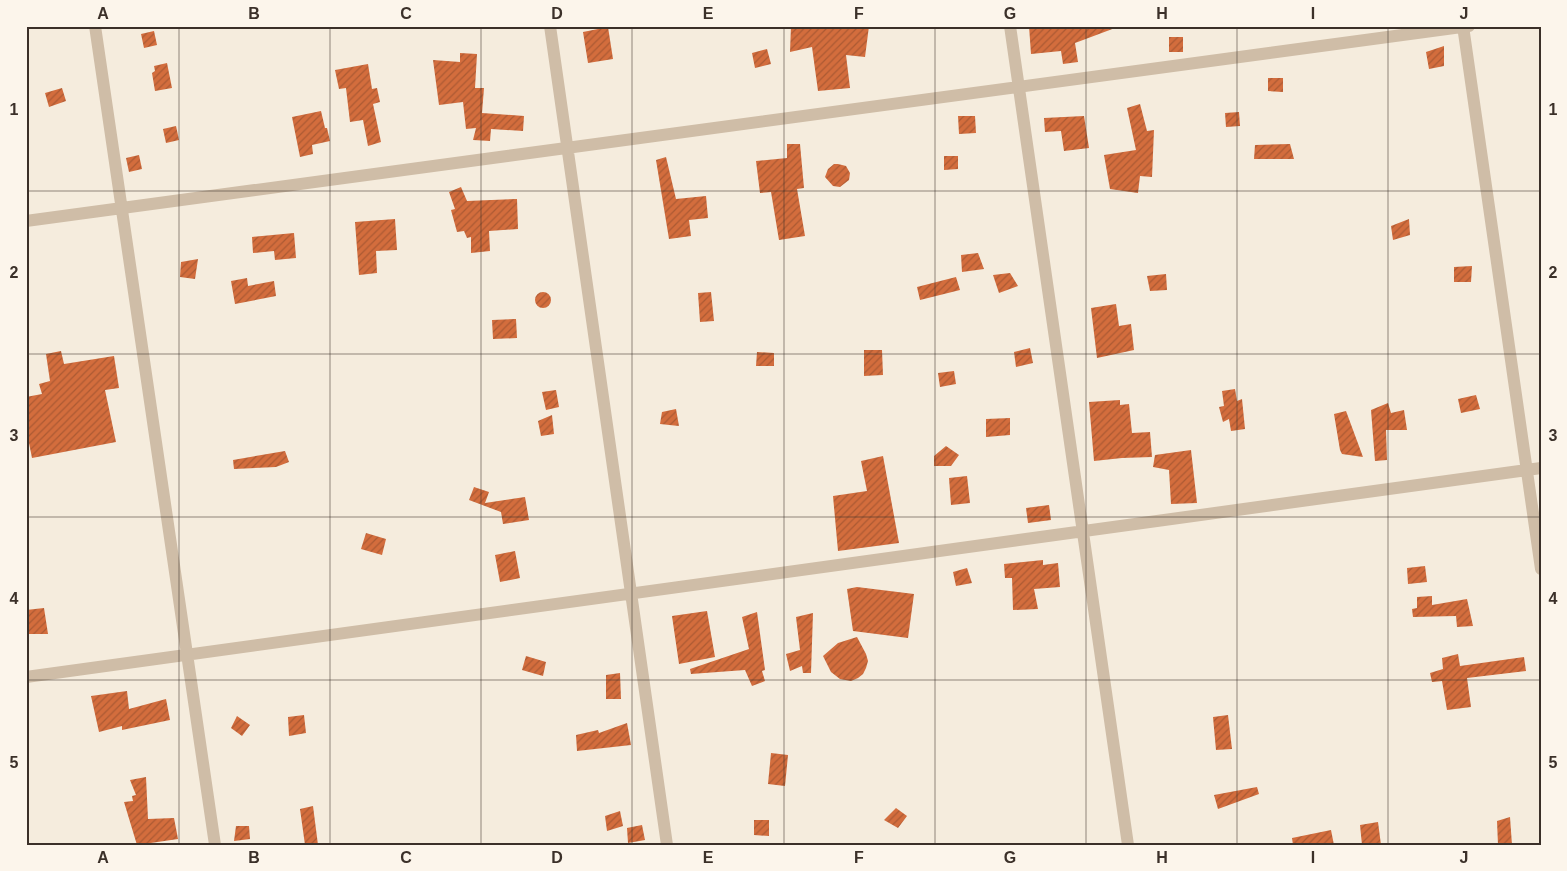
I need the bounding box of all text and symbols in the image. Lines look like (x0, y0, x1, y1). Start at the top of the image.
text: A (97, 5, 109, 22)
text: B (248, 5, 260, 22)
text: C (400, 5, 412, 22)
text: D (551, 5, 563, 22)
text: E (703, 5, 714, 22)
text: F (854, 5, 864, 22)
text: G (1004, 5, 1016, 22)
text: H (1156, 5, 1168, 22)
text: I (1311, 5, 1315, 22)
text: J (1460, 5, 1468, 22)
text: 1 (10, 101, 19, 118)
text: 1 (1549, 101, 1558, 118)
text: 2 (10, 264, 19, 281)
text: 2 (1549, 264, 1558, 281)
text: 3 (10, 427, 19, 444)
text: 3 (1549, 427, 1558, 444)
text: 4 (10, 590, 19, 607)
text: 4 (1549, 590, 1558, 607)
text: 5 (10, 754, 19, 771)
text: 5 (1549, 754, 1558, 771)
text: A (97, 849, 109, 866)
text: B (248, 849, 260, 866)
text: C (400, 849, 412, 866)
text: D (551, 849, 563, 866)
text: E (703, 849, 714, 866)
text: F (854, 849, 864, 866)
text: G (1004, 849, 1016, 866)
text: H (1156, 849, 1168, 866)
text: I (1311, 849, 1315, 866)
text: J (1460, 849, 1468, 866)

